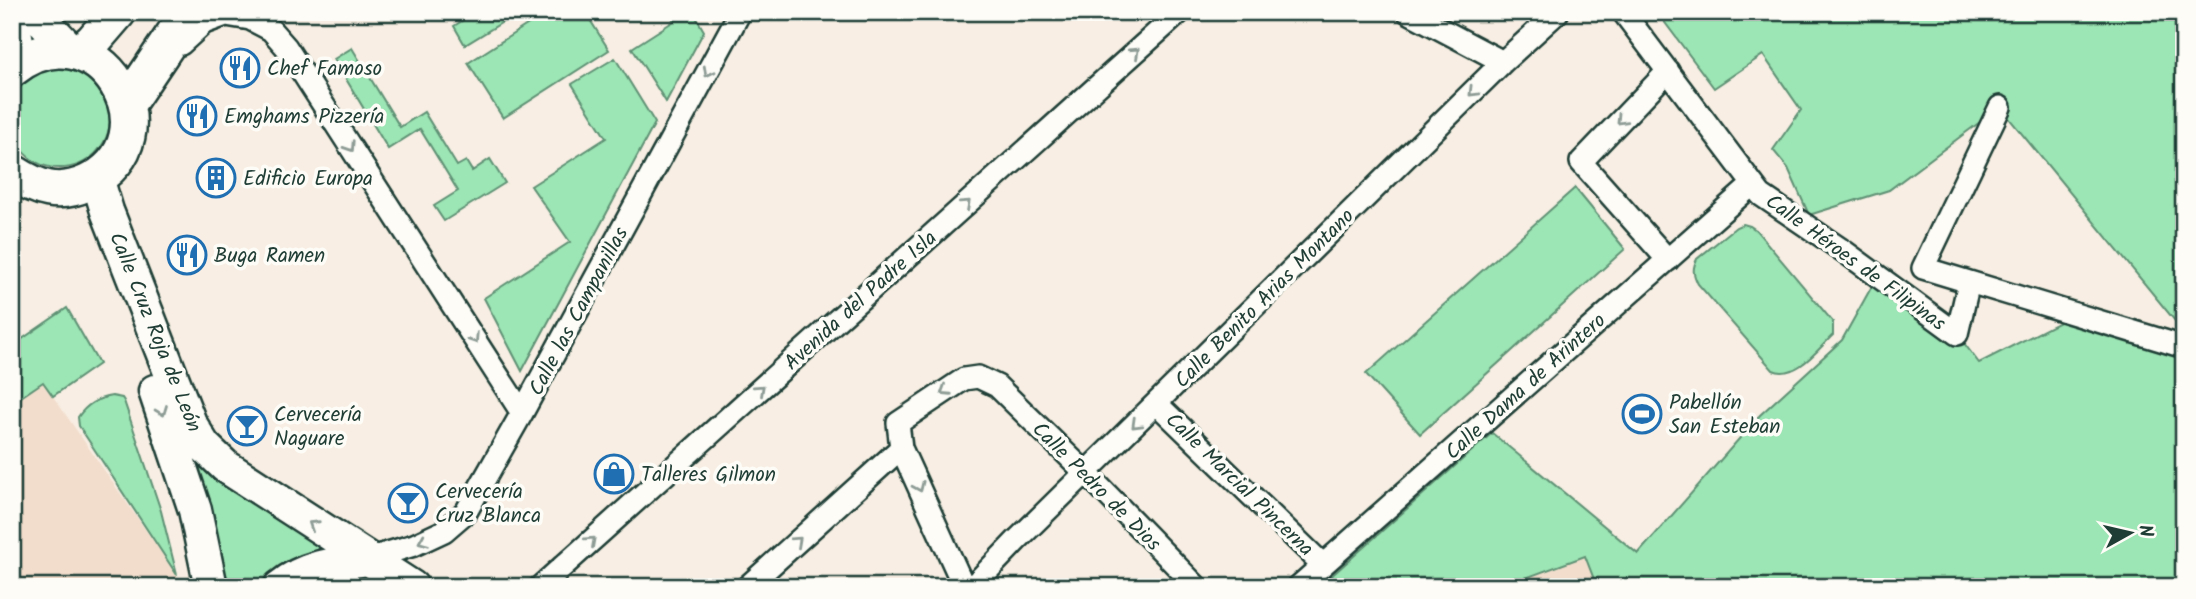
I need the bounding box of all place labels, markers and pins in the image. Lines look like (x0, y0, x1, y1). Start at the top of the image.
restaurant icon: Chef Famoso (219, 47, 261, 89)
place label: Chef Famoso (267, 53, 382, 86)
restaurant icon: Emghams Pizzería (176, 95, 218, 137)
place label: Emghams Pizzería (224, 101, 384, 134)
building icon: Edificio Europa (195, 157, 237, 199)
place label: Edificio Europa (243, 163, 373, 196)
restaurant icon: Buga Ramen (166, 234, 208, 276)
place label: Buga Ramen (214, 240, 325, 273)
place label: Pabellón San Esteban (1669, 387, 1781, 444)
sports icon: Pabellón San Esteban (1621, 393, 1663, 435)
place label: Cervecería Naguare (274, 399, 362, 456)
bar icon: Cervecería Naguare (226, 405, 268, 447)
shop icon: Talleres Gilmon (593, 453, 635, 495)
place label: Talleres Gilmon (641, 459, 776, 492)
place label: Cervecería Cruz Blanca (435, 476, 541, 533)
bar icon: Cervecería Cruz Blanca (387, 482, 429, 524)

